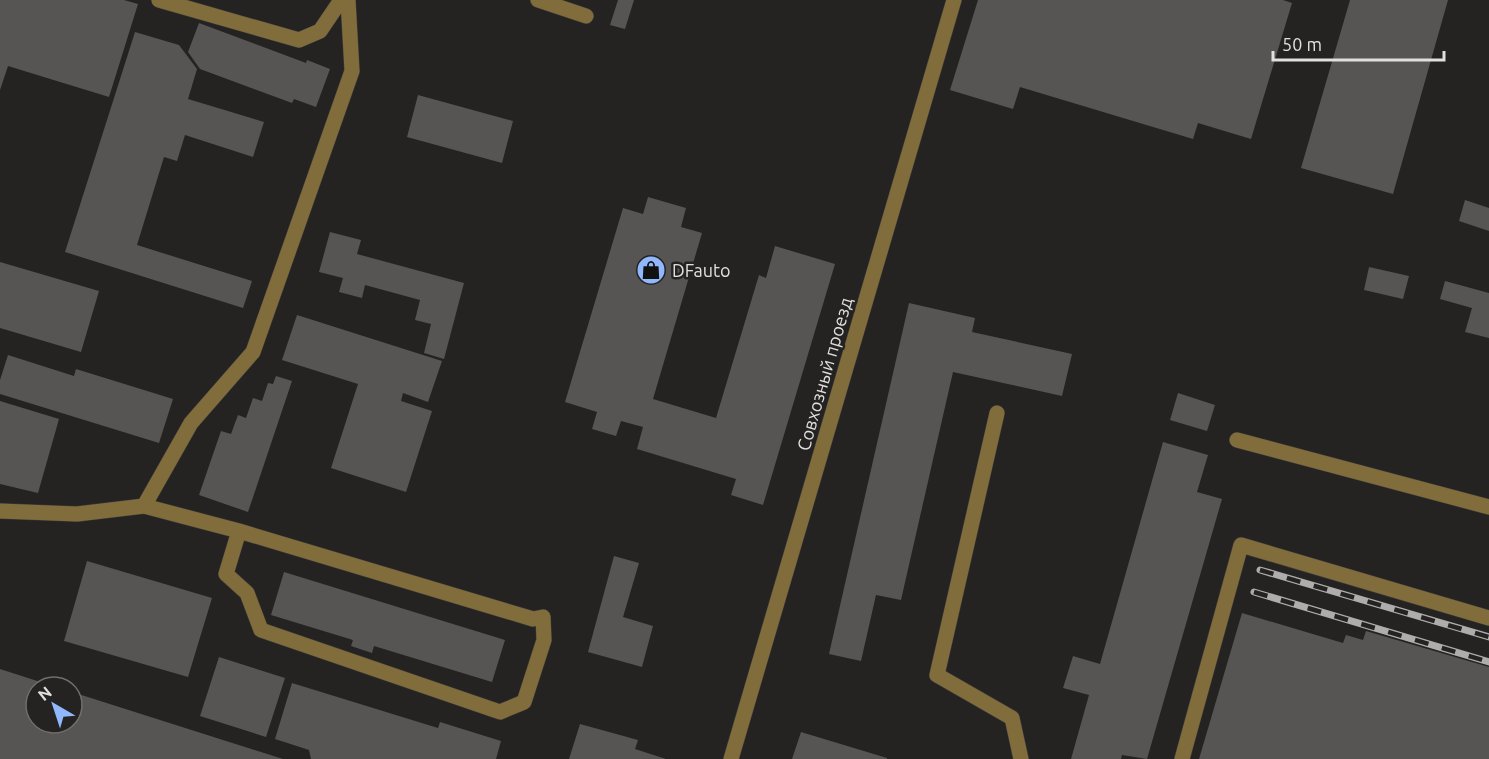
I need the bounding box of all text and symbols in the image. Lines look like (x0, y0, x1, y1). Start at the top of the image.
scale bar (1273, 24, 1444, 62)
text: 50 m (1282, 34, 1322, 54)
shop icon: DFauto (635, 254, 667, 286)
place label: DFauto (672, 260, 731, 280)
street label: Совхозный проезд (793, 295, 856, 453)
north arrow (24, 675, 84, 735)
text: N (34, 683, 55, 704)

